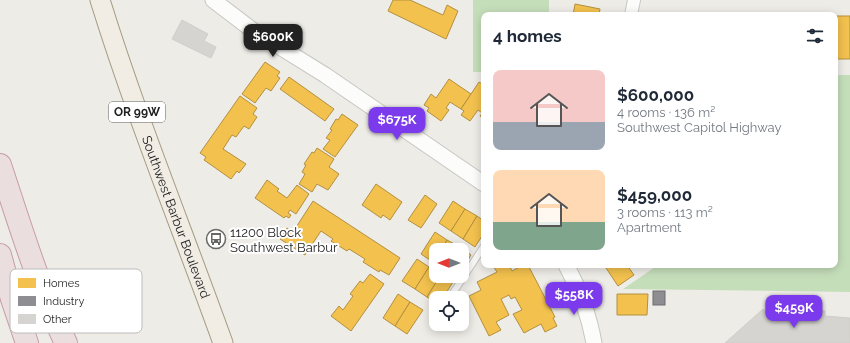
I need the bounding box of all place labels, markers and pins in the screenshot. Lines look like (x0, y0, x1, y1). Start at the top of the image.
pin: $600K (245, 24, 301, 58)
pin: $675K (369, 107, 425, 141)
place label: 11200 Block Southwest Barbur (230, 225, 338, 255)
bus stop icon: 11200 Block Southwest Barbur (205, 228, 227, 250)
pin: $558K (546, 282, 602, 316)
pin: $459K (766, 295, 822, 329)

